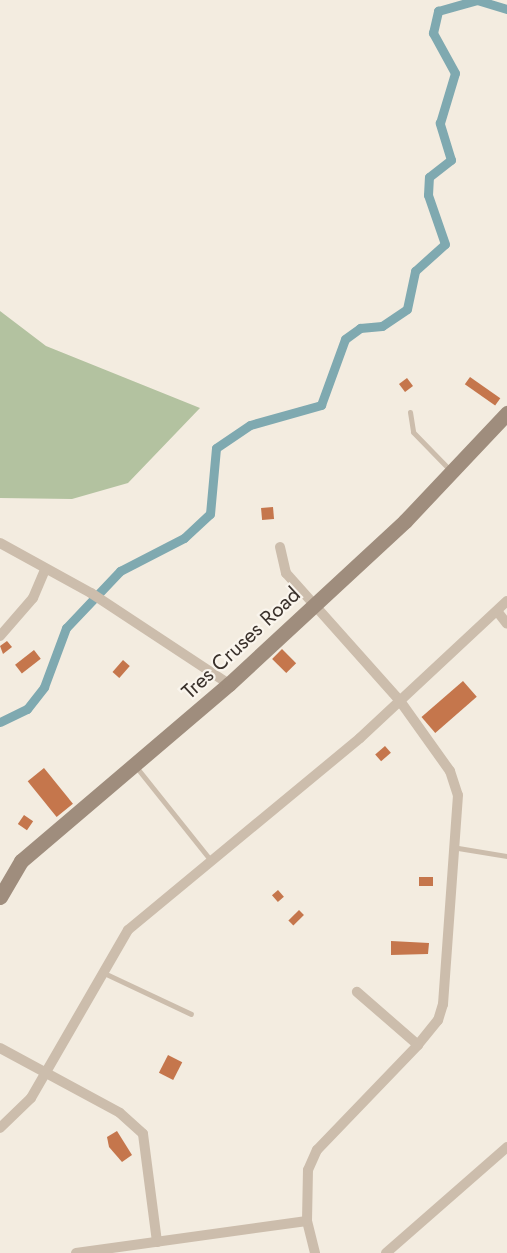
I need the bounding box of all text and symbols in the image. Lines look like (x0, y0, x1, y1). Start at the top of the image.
street label: Tres Cruses Road (177, 582, 305, 704)

